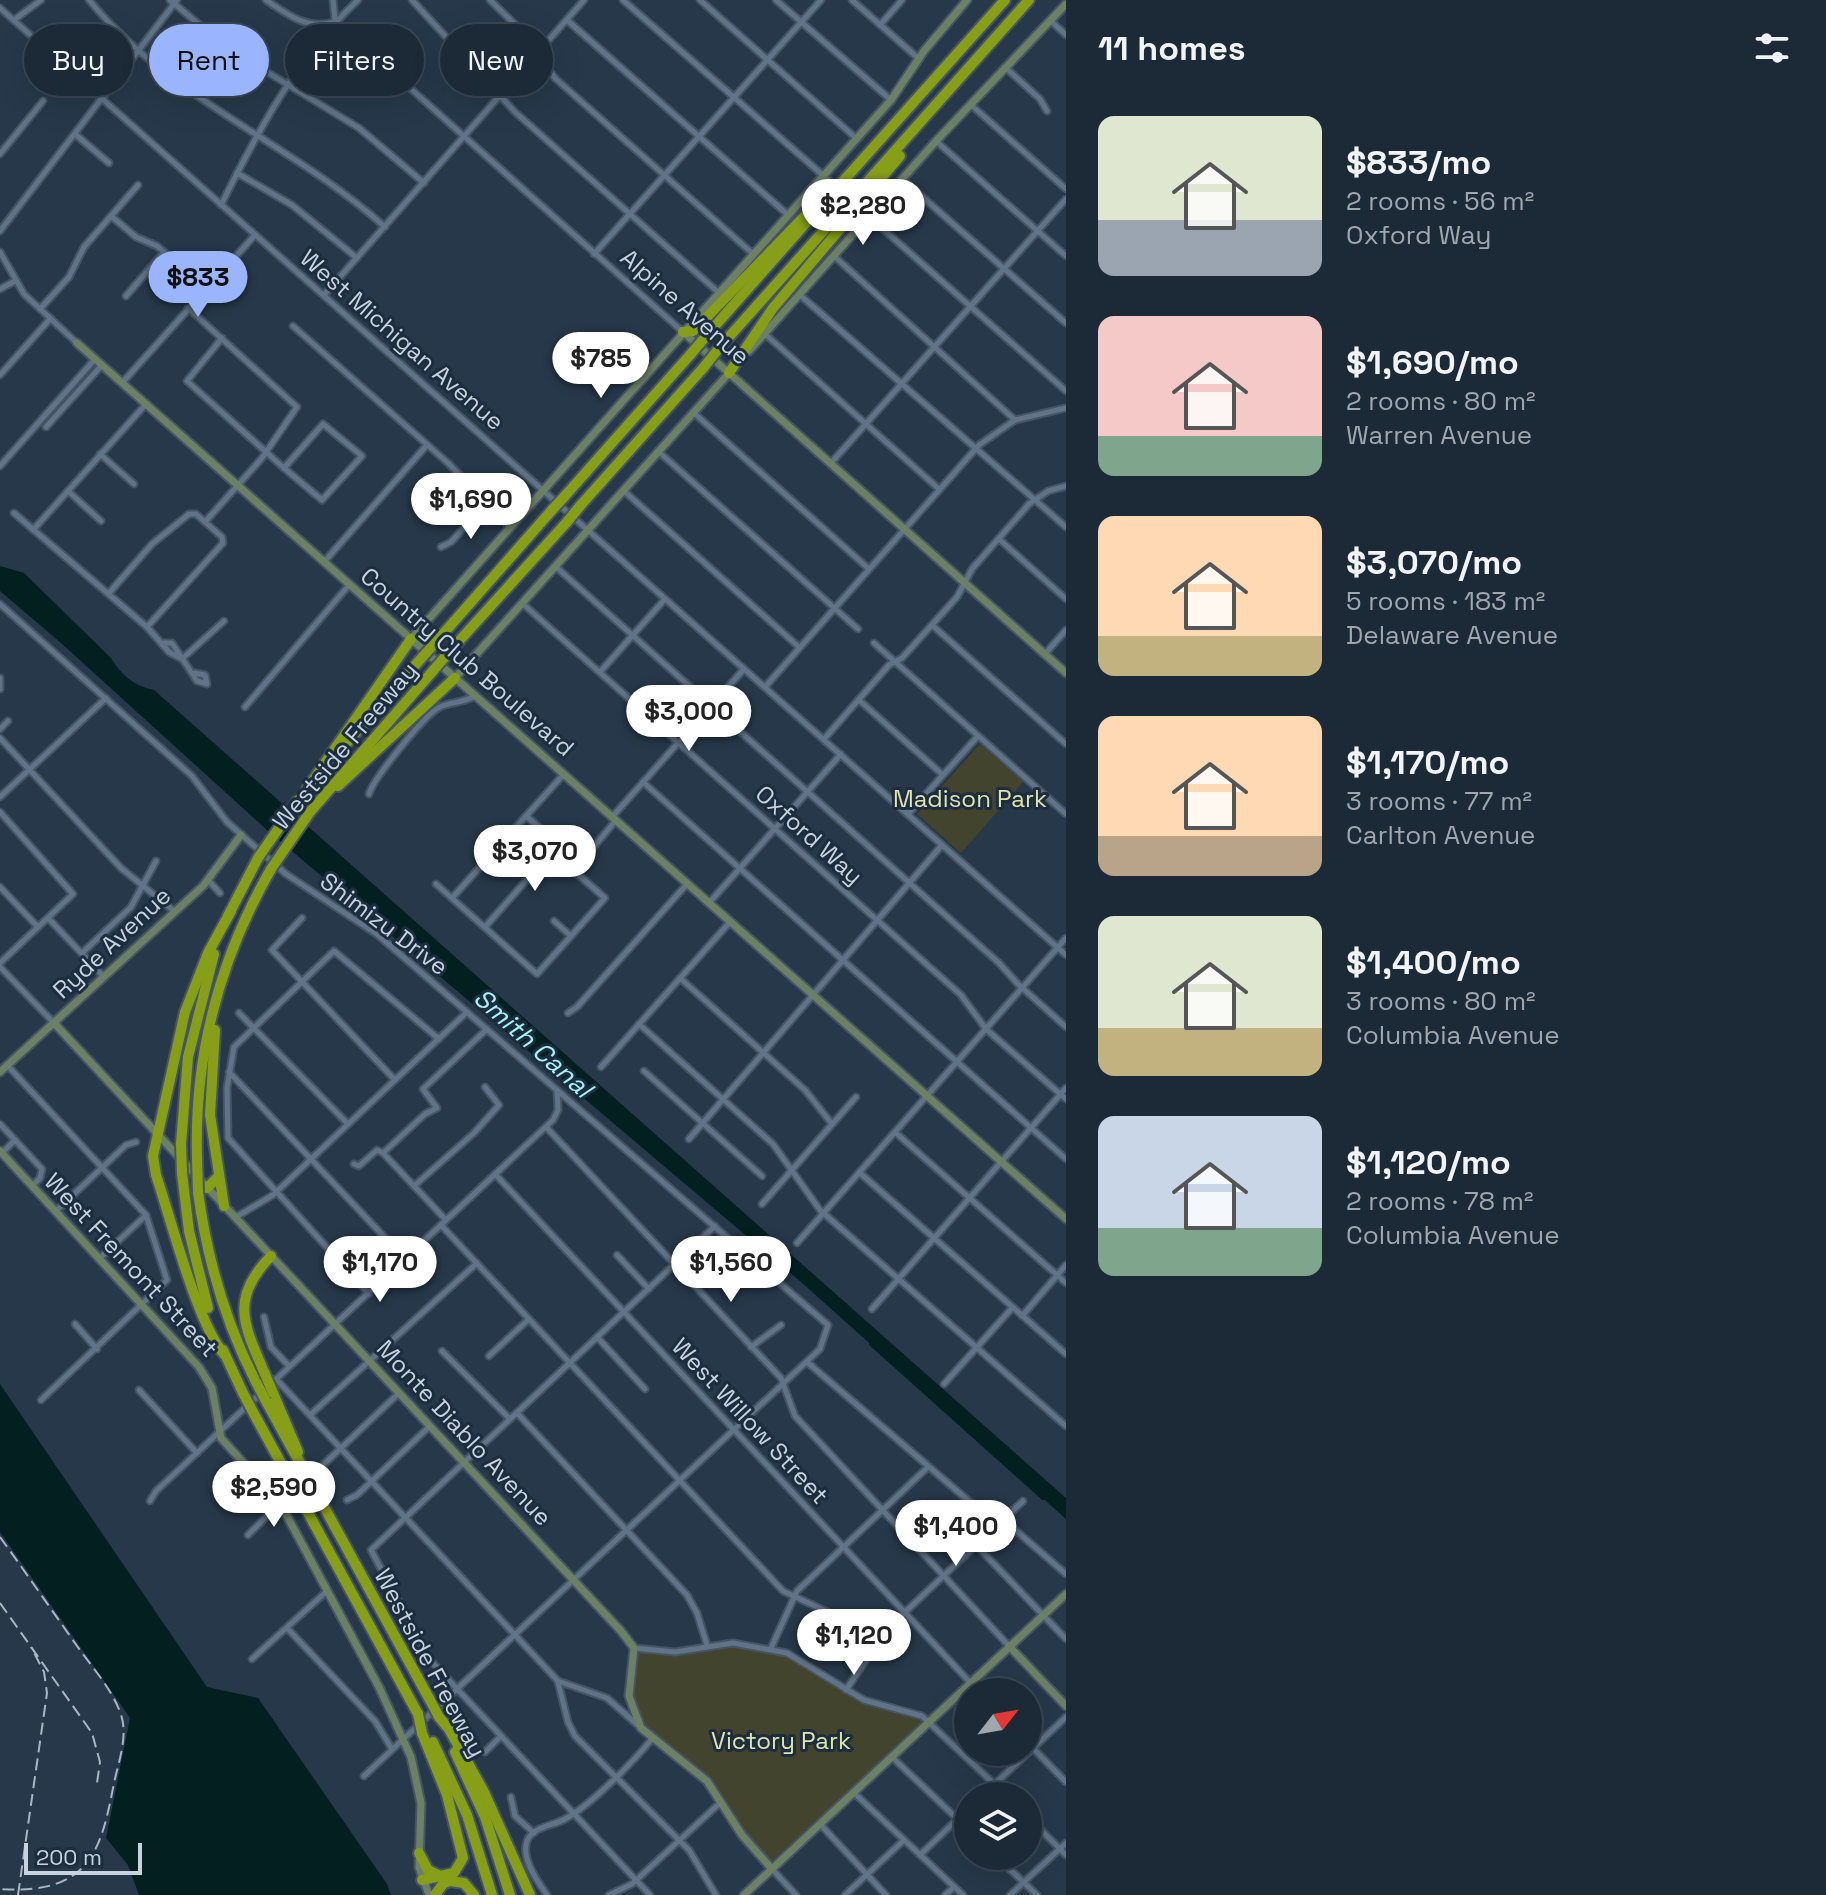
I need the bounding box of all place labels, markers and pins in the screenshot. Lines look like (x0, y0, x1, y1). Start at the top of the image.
pin: $2,280 (798, 179, 928, 247)
pin: $833 (151, 251, 245, 319)
pin: $785 (554, 332, 648, 400)
pin: $1,690 (406, 473, 536, 541)
pin: $3,000 (624, 685, 754, 753)
pin: $3,070 (470, 825, 600, 893)
pin: $1,170 (315, 1236, 445, 1304)
pin: $1,560 (666, 1236, 796, 1304)
pin: $2,590 (209, 1461, 339, 1529)
pin: $1,400 (891, 1500, 1021, 1568)
pin: $1,120 (789, 1609, 919, 1677)

